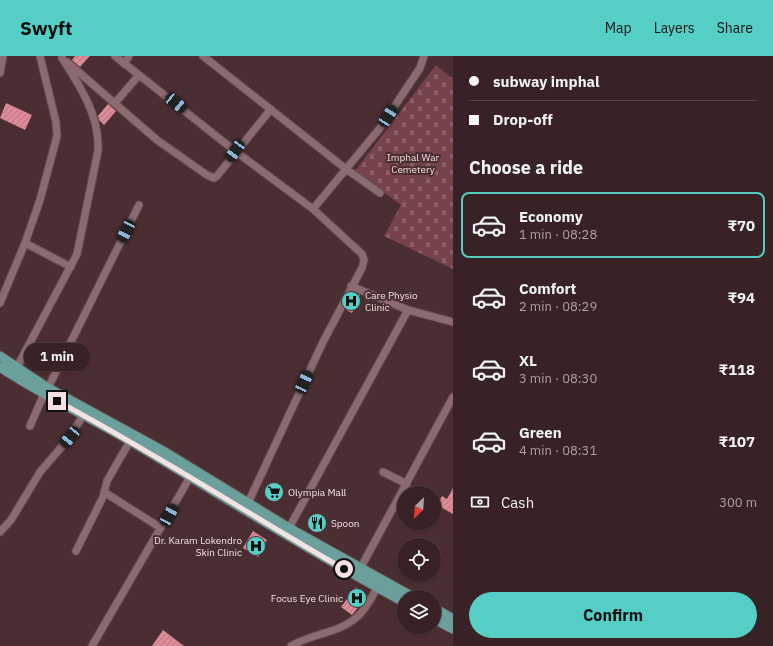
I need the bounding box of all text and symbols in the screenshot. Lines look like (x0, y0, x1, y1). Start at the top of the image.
text: Swyft (20, 16, 72, 40)
text: Map (605, 19, 632, 37)
text: Layers (654, 19, 695, 37)
text: Share (717, 19, 753, 37)
text: subway imphal (493, 72, 600, 91)
car (163, 91, 189, 115)
car (376, 103, 400, 129)
text: Drop-off (493, 110, 553, 129)
car (223, 138, 247, 164)
park label: Imphal War Cemetery (387, 151, 440, 176)
text: Choose a ride (469, 156, 583, 179)
icon: car (471, 207, 507, 243)
text: Economy (519, 207, 583, 226)
text: ₹70 (728, 216, 755, 235)
car (115, 218, 137, 244)
text: 1 min · 08:28 (519, 226, 597, 243)
icon: car (471, 279, 507, 315)
text: Comfort (519, 279, 576, 298)
text: ₹94 (728, 288, 755, 307)
place label: Care Physio Clinic (365, 289, 418, 314)
hospital icon: Care Physio Clinic (340, 290, 362, 312)
text: 2 min · 08:29 (519, 298, 597, 315)
callout: 1 min (24, 343, 90, 371)
text: 1 min (40, 348, 74, 365)
icon: car (471, 351, 507, 387)
text: XL (519, 351, 537, 370)
text: ₹118 (719, 360, 755, 379)
car (293, 369, 315, 395)
text: 3 min · 08:30 (519, 370, 597, 387)
route end (48, 392, 66, 410)
icon: car (471, 423, 507, 459)
text: Green (519, 423, 562, 442)
car (58, 424, 82, 450)
text: ₹107 (719, 432, 755, 451)
text: 4 min · 08:31 (519, 442, 597, 459)
supermarket icon: Olympia Mall (263, 481, 285, 503)
place label: Olympia Mall (288, 486, 347, 499)
north arrow (397, 486, 441, 530)
map controls (397, 486, 441, 634)
icon: cash (469, 491, 491, 513)
text: Cash (501, 493, 534, 512)
text: 300 m (719, 494, 757, 511)
car (158, 502, 180, 528)
restaurant icon: Spoon (306, 512, 328, 534)
place label: Spoon (331, 517, 360, 530)
place label: Dr. Karam Lokendro Skin Clinic (154, 534, 242, 559)
hospital icon: Dr. Karam Lokendro Skin Clinic (245, 535, 267, 557)
button: locate (397, 538, 441, 582)
route start (335, 560, 353, 578)
hospital icon: Focus Eye Clinic (346, 587, 368, 609)
button: layers (397, 590, 441, 634)
place label: Focus Eye Clinic (271, 592, 343, 605)
button: Confirm (469, 592, 757, 638)

